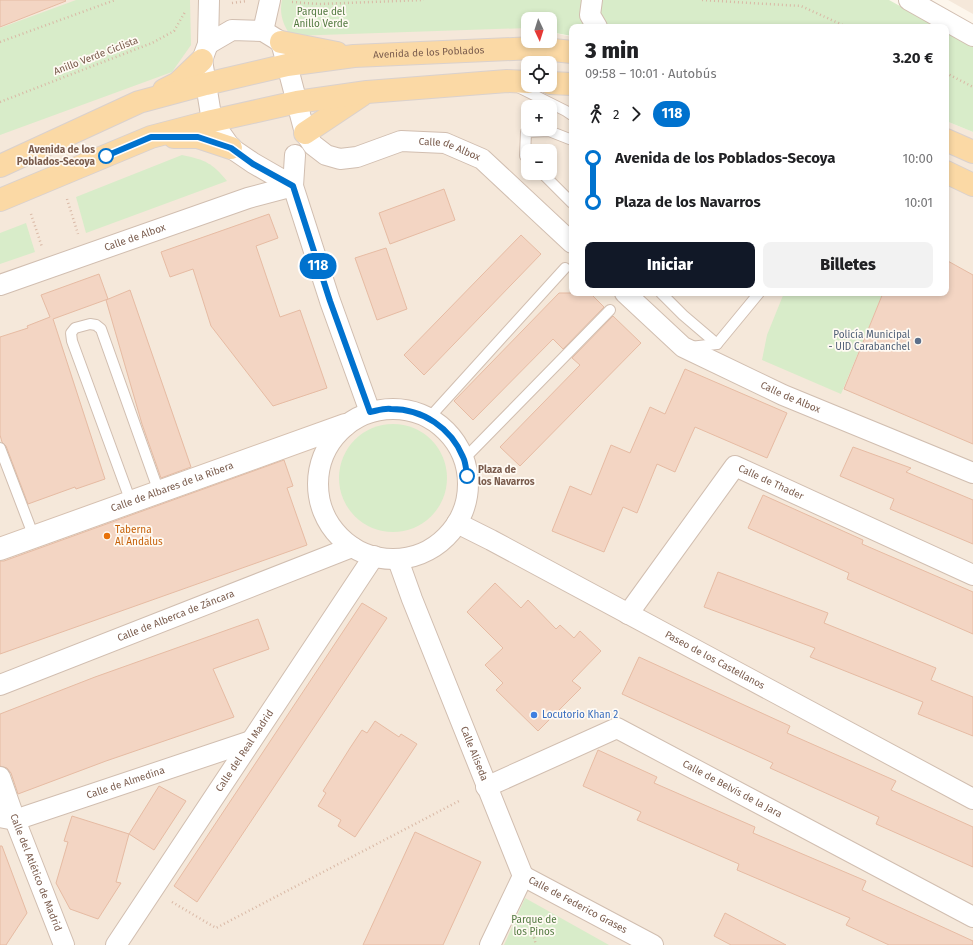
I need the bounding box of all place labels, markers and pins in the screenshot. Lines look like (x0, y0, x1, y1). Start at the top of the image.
place label: Avenida de los Poblados-Secoya (17, 144, 96, 168)
marker: Avenida de los Poblados-Secoya (98, 148, 114, 164)
place label: Policía Municipal - UID Carabanchel (829, 328, 910, 353)
marker: Policía Municipal - UID Carabanchel (913, 336, 923, 346)
place label: Plaza de los Navarros (478, 464, 535, 488)
marker: Plaza de los Navarros (459, 468, 475, 484)
place label: Taberna Al Andalus (115, 524, 163, 548)
marker: Taberna Al Andalus (102, 531, 112, 541)
place label: Locutorio Khan 2 (542, 709, 618, 721)
marker: Locutorio Khan 2 (529, 710, 539, 720)

